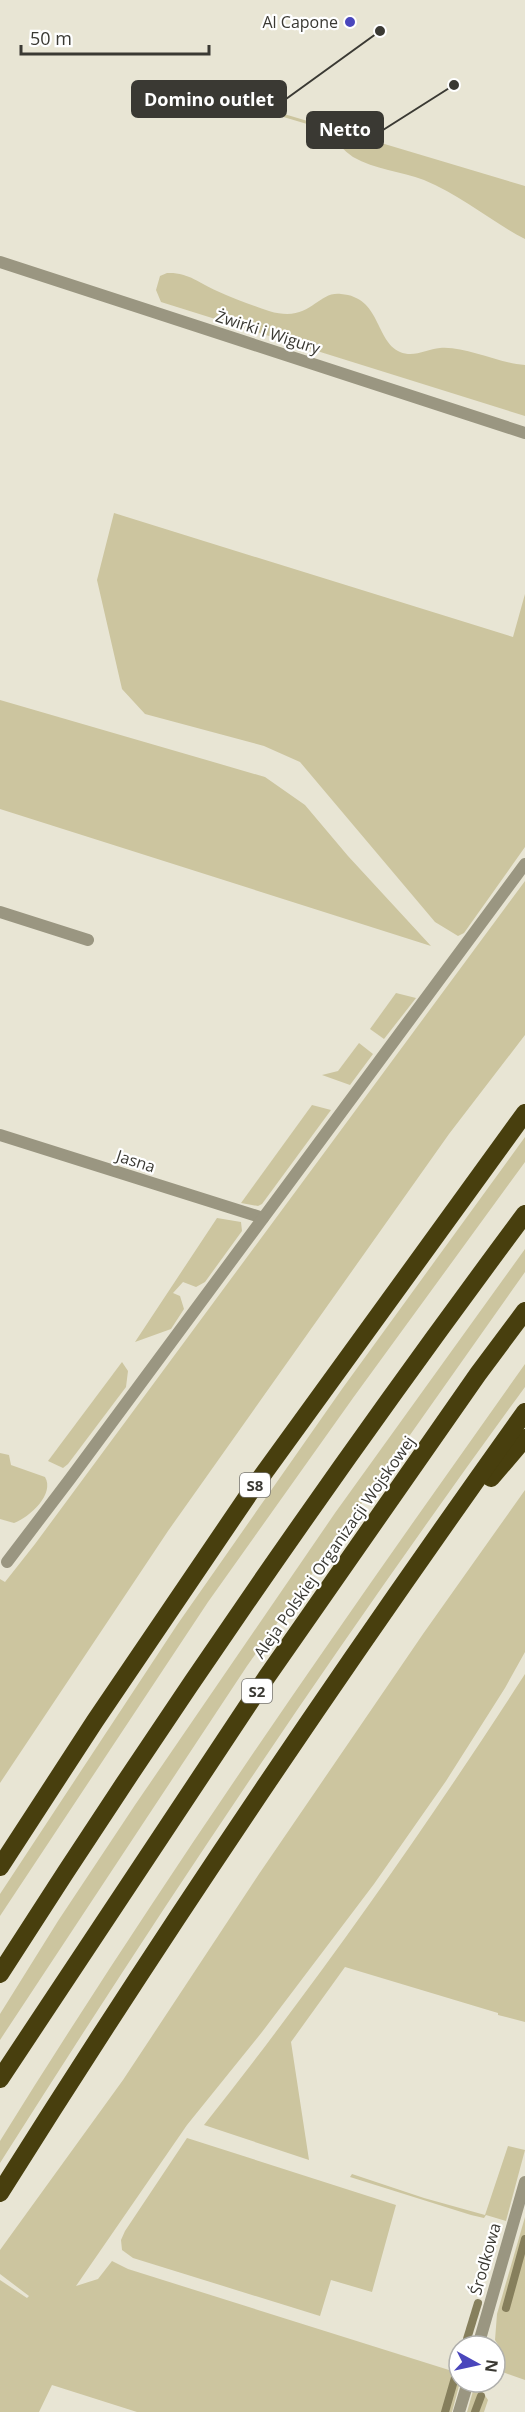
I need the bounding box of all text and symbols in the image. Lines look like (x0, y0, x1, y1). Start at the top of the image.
place label: Al Capone (263, 11, 338, 33)
marker: Al Capone (343, 15, 357, 29)
scale bar (21, 18, 208, 56)
text: 50 m (30, 26, 72, 50)
callout: Domino outlet (132, 81, 286, 117)
text: Domino outlet (144, 87, 274, 111)
callout: Netto (307, 112, 383, 148)
text: Netto (319, 117, 371, 141)
street label: Żwirki i Wigury (213, 305, 324, 360)
street label: Jasna (112, 1144, 158, 1178)
street label: Aleja Polskiej Organizacji Wojskowej (248, 1431, 420, 1663)
road number: S8 (240, 1473, 270, 1497)
road number: S2 (242, 1679, 272, 1703)
street label: Środkowa (464, 2220, 506, 2298)
north arrow (447, 2334, 507, 2394)
text: N (480, 2358, 504, 2374)

